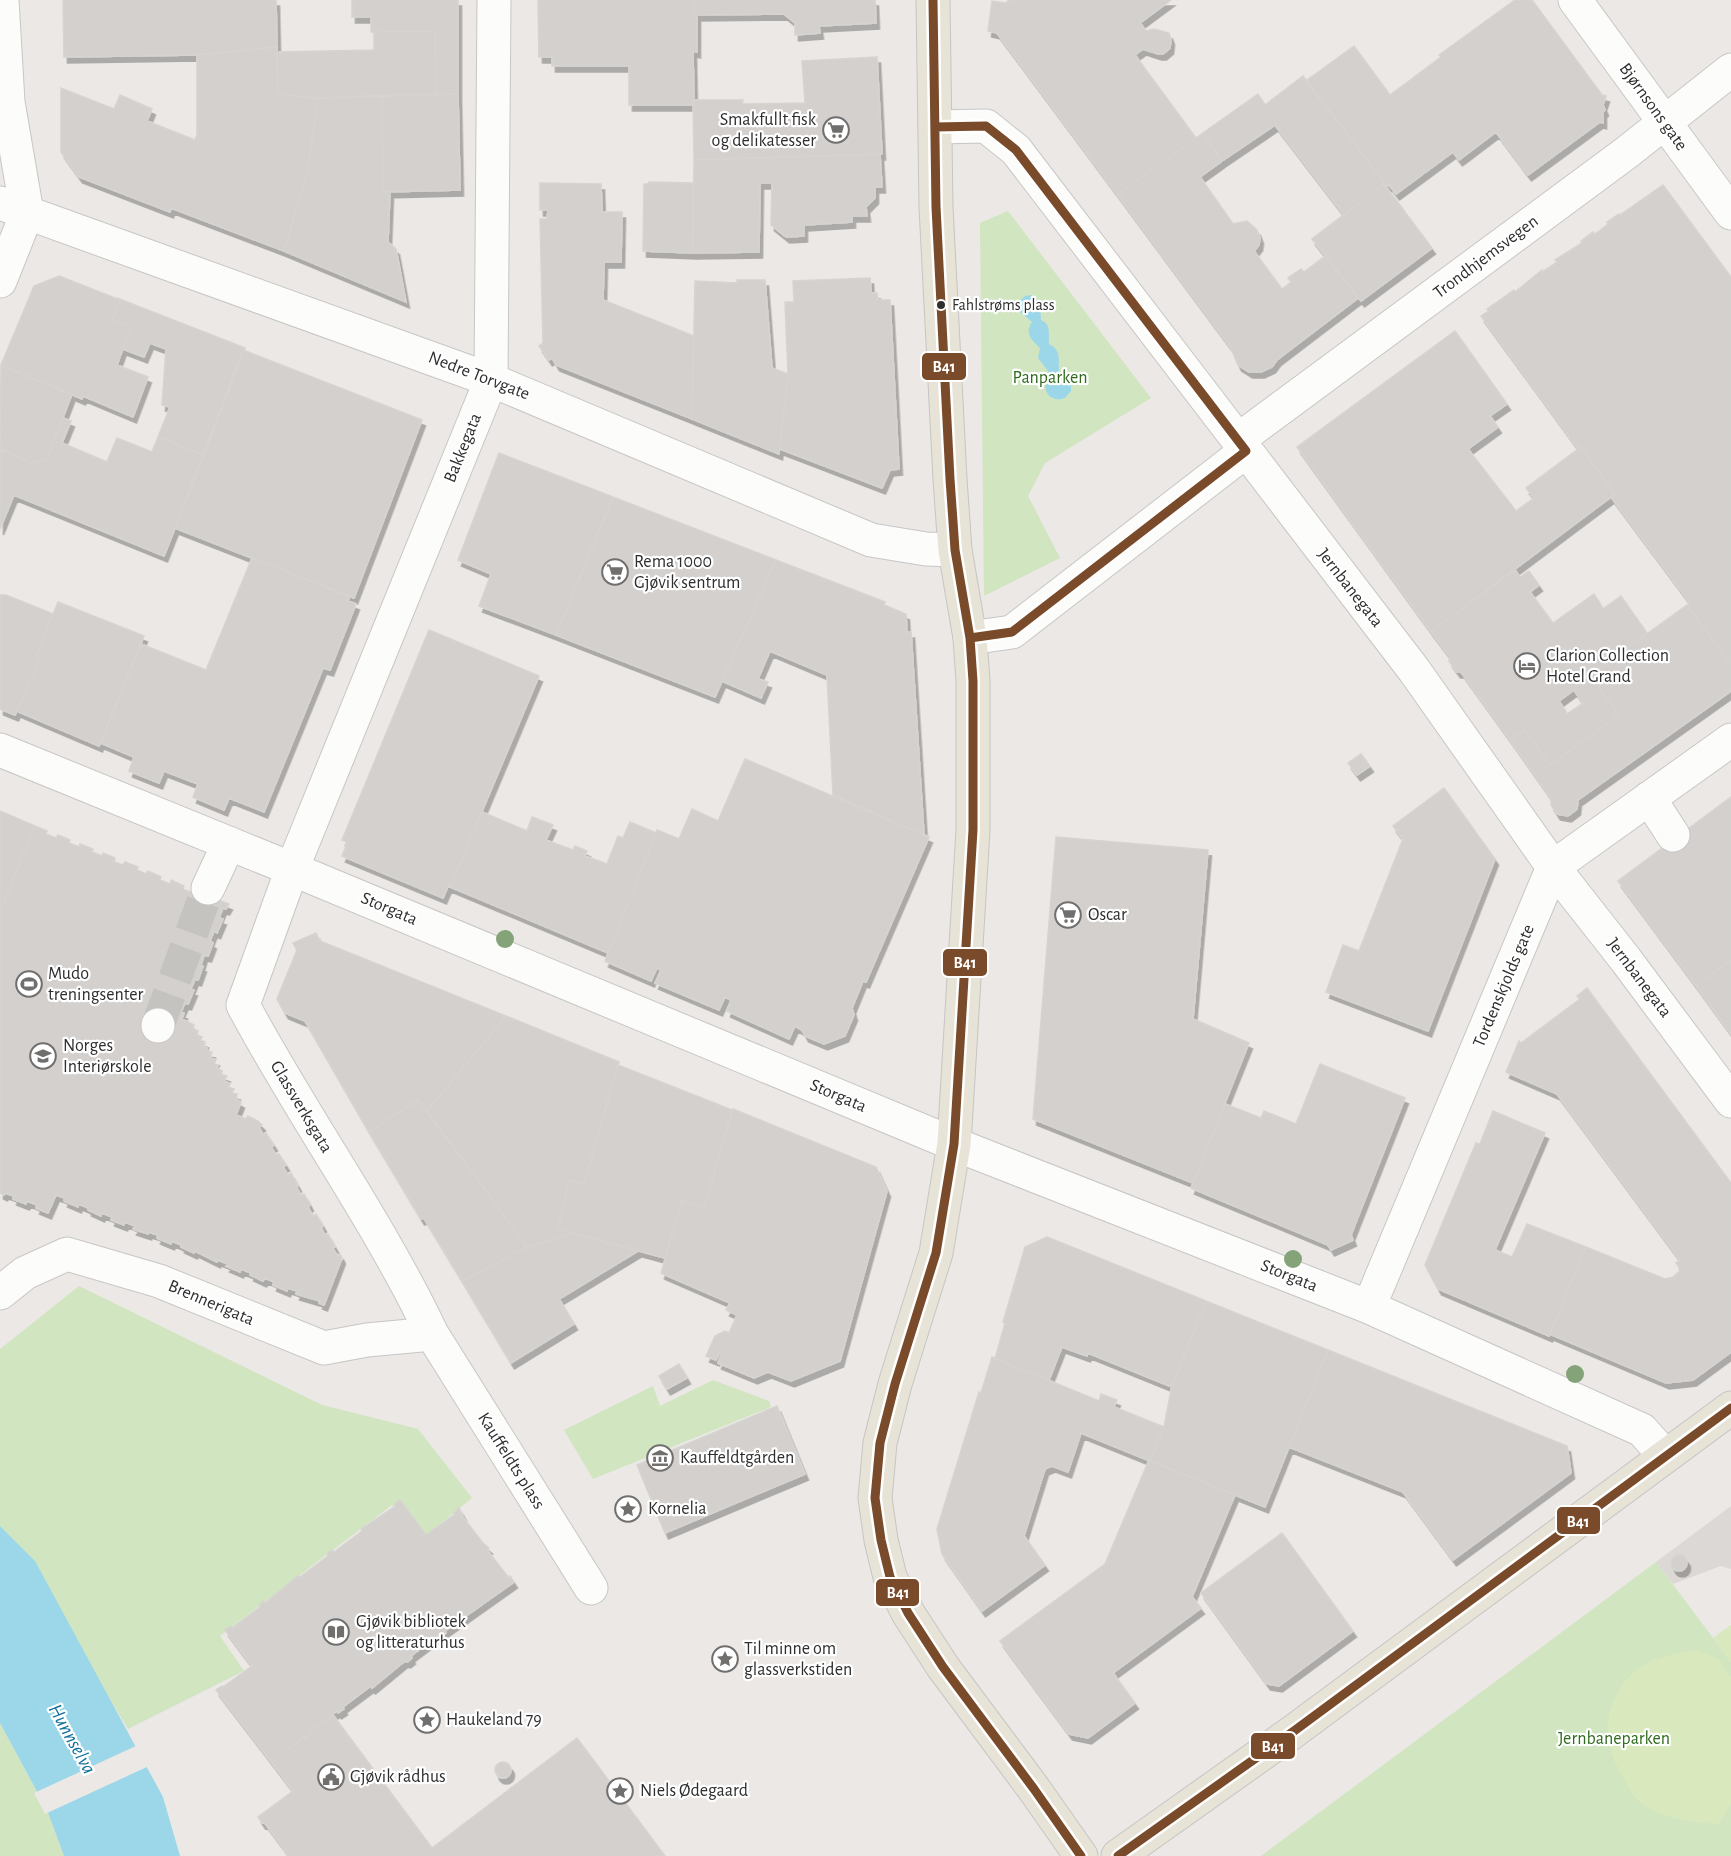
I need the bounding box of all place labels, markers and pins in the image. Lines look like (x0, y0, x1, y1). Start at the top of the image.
place label: Smakfullt fisk og delikatesser (712, 111, 817, 150)
supermarket icon: Smakfullt fisk og delikatesser (821, 115, 851, 145)
place label: Fahlstrøms plass (952, 297, 1055, 313)
marker: Fahlstrøms plass (935, 299, 947, 311)
place label: Rema 1000 Gjøvik sentrum (634, 553, 741, 592)
supermarket icon: Rema 1000 Gjøvik sentrum (600, 557, 630, 587)
place label: Clarion Collection Hotel Grand (1546, 647, 1669, 686)
hotel icon: Clarion Collection Hotel Grand (1512, 651, 1542, 681)
supermarket icon: Oscar (1053, 900, 1083, 930)
place label: Oscar (1088, 906, 1127, 924)
place label: Mudo treningsenter (48, 965, 144, 1004)
sports icon: Mudo treningsenter (14, 969, 44, 999)
place label: Norges Interiørskole (63, 1037, 152, 1076)
school or university icon: Norges Interiørskole (28, 1041, 58, 1071)
museum icon: Kauffeldtgården (645, 1443, 675, 1473)
place label: Kauffeldtgården (680, 1449, 794, 1467)
place icon: Kornelia (613, 1494, 643, 1524)
place label: Kornelia (648, 1500, 707, 1518)
place label: Gjøvik bibliotek og litteraturhus (356, 1613, 467, 1652)
library icon: Gjøvik bibliotek og litteraturhus (321, 1617, 351, 1647)
place label: Til minne om glassverkstiden (744, 1640, 852, 1679)
place icon: Til minne om glassverkstiden (710, 1644, 740, 1674)
place icon: Haukeland 79 (412, 1705, 442, 1735)
place label: Haukeland 79 (446, 1711, 542, 1729)
public building icon: Gjøvik rådhus (316, 1762, 346, 1792)
place label: Gjøvik rådhus (350, 1768, 446, 1786)
place icon: Niels Ødegaard (605, 1776, 635, 1806)
place label: Niels Ødegaard (640, 1782, 748, 1800)

